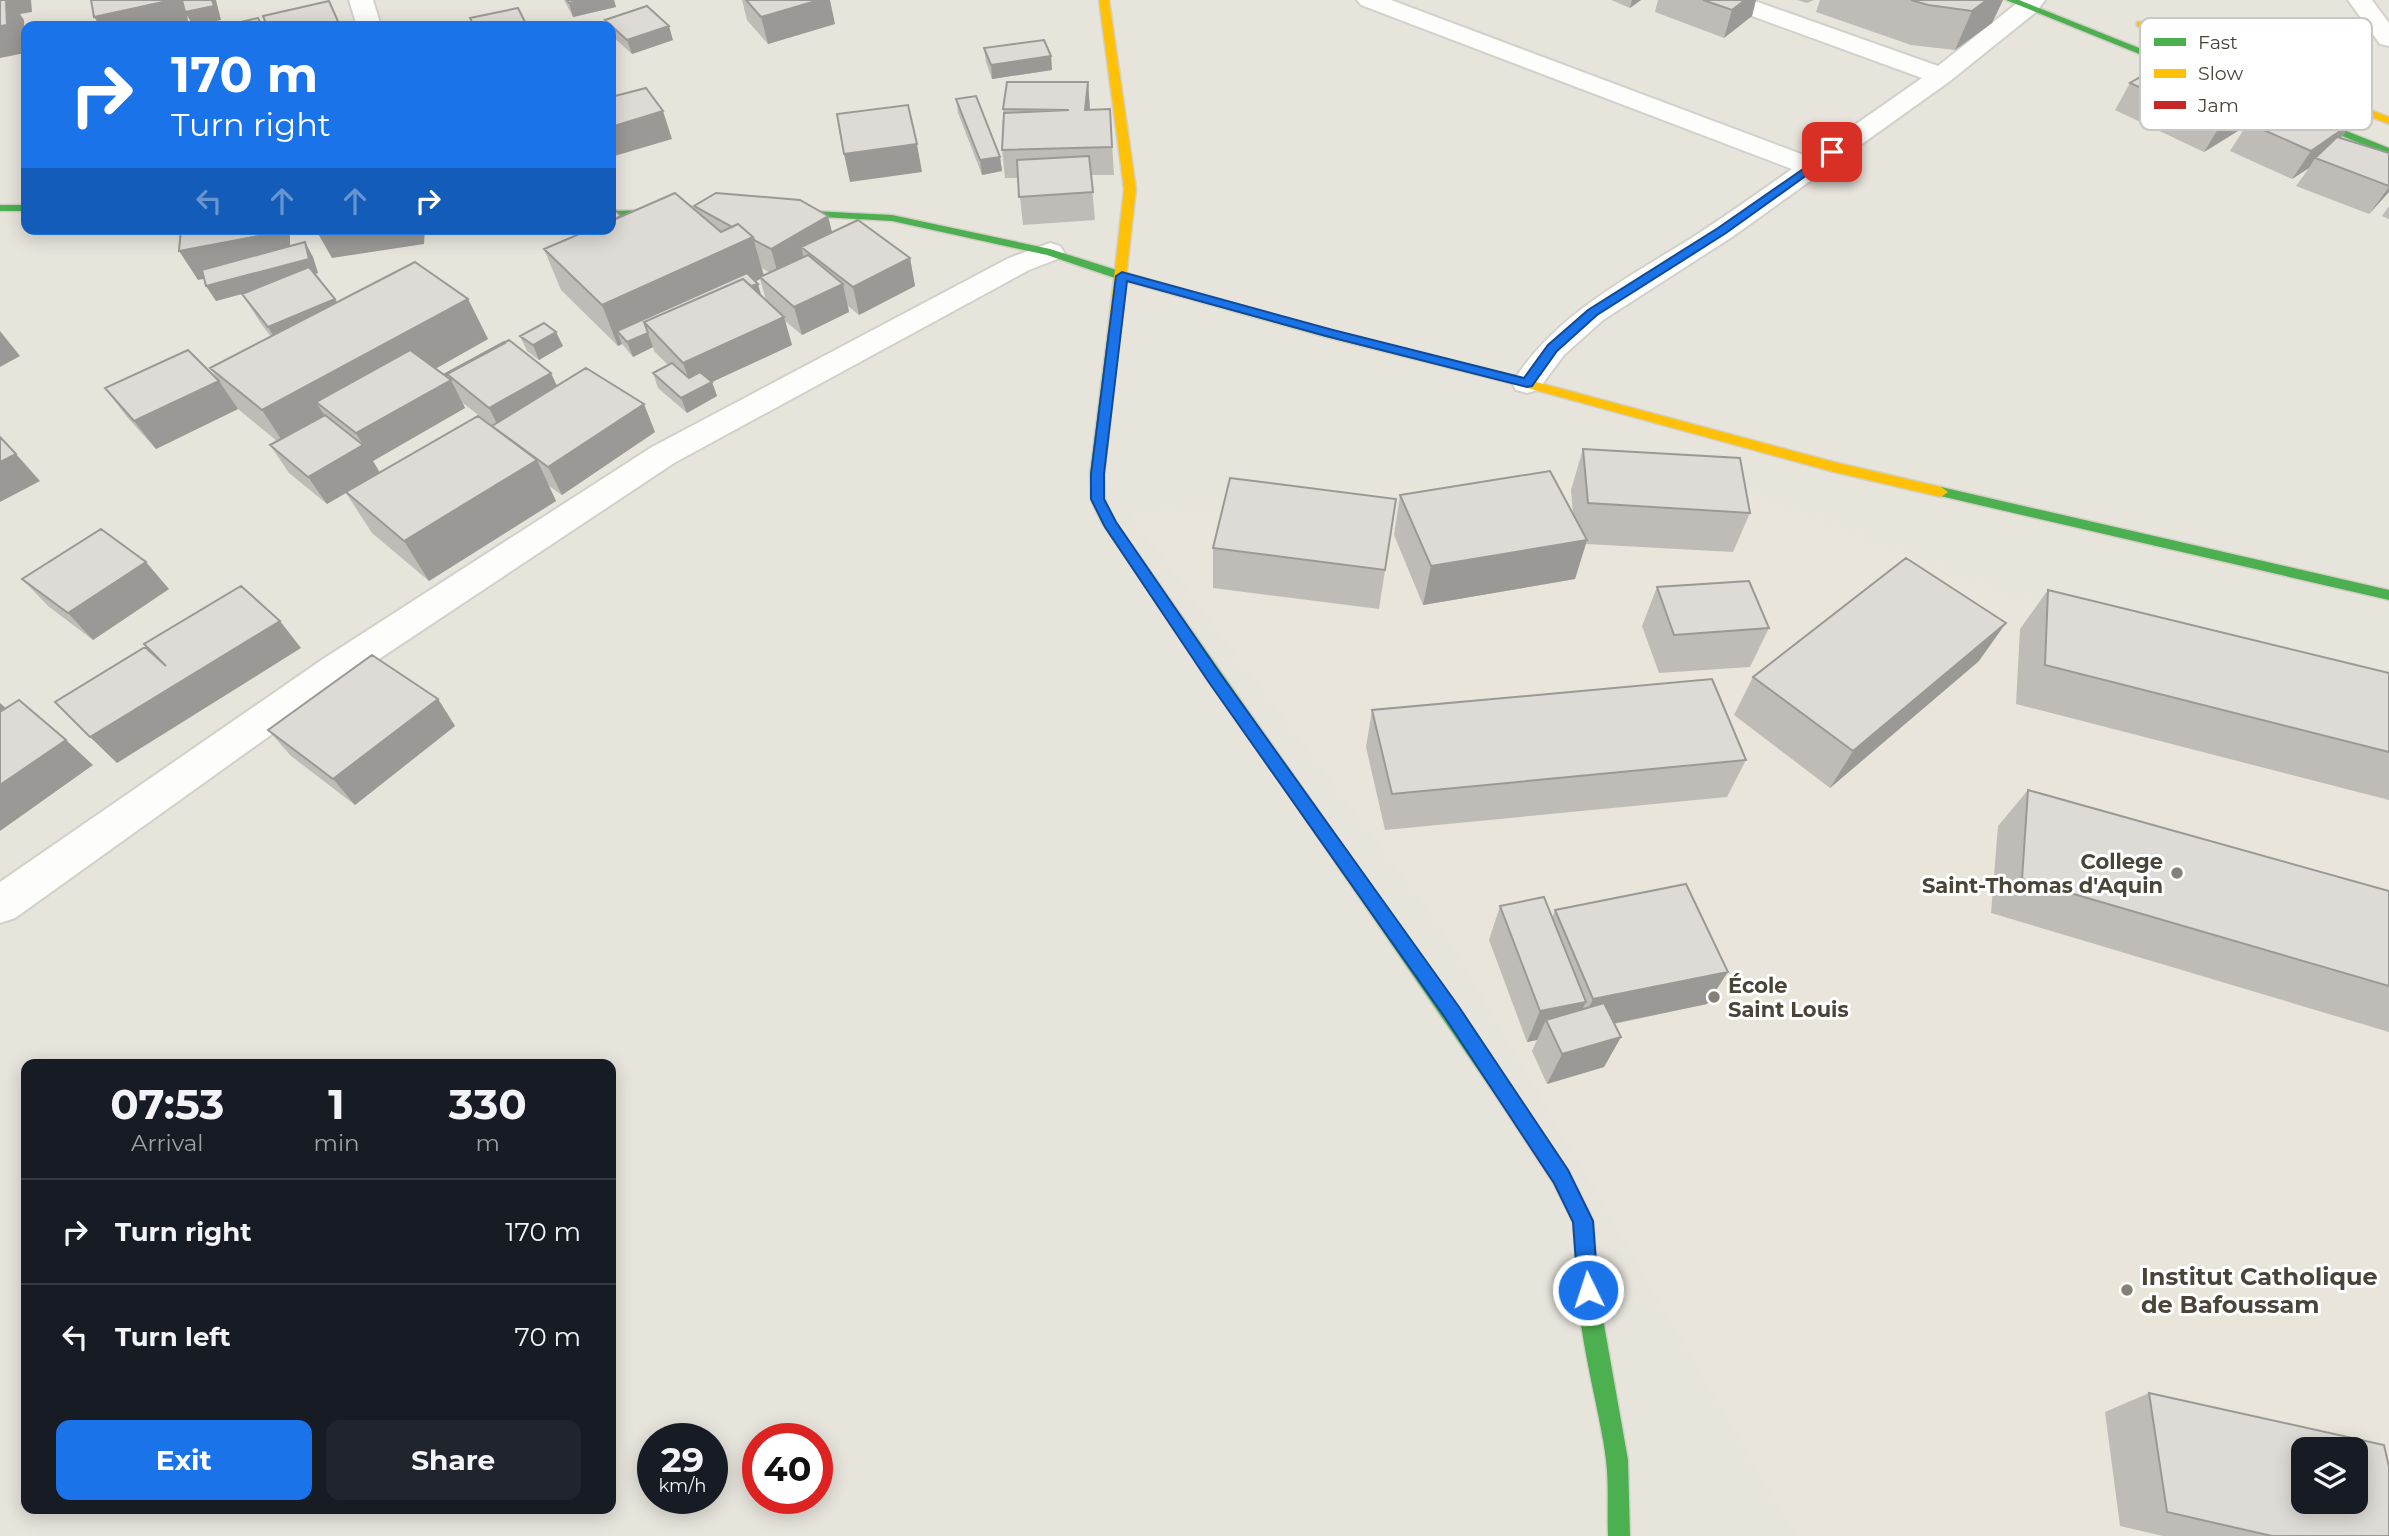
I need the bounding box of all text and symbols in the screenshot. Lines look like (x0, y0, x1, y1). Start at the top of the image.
legend (2140, 18, 2372, 130)
text: Fast (2198, 31, 2238, 54)
text: 170 m (171, 45, 318, 104)
icon: right (56, 49, 147, 140)
text: Slow (2198, 62, 2243, 85)
text: Jam (2197, 94, 2239, 117)
text: Turn right (171, 105, 331, 144)
pin (1802, 122, 1862, 182)
icon: arrive (1813, 133, 1851, 171)
icon: left (190, 182, 228, 220)
icon: ahead (263, 182, 301, 220)
icon: ahead (336, 182, 374, 220)
icon: right (409, 182, 447, 220)
place label: College Saint-Thomas d'Aquin (1922, 849, 2163, 898)
marker: College Saint-Thomas d'Aquin (2169, 865, 2185, 881)
place label: École Saint Louis (1728, 973, 1849, 1022)
marker: École Saint Louis (1706, 989, 1722, 1005)
text: 07:53 (110, 1078, 224, 1130)
text: 1 (328, 1078, 345, 1130)
text: 330 (449, 1078, 527, 1130)
text: Arrival (131, 1129, 204, 1157)
text: min (314, 1129, 360, 1157)
text: m (476, 1129, 500, 1157)
icon: right (56, 1213, 94, 1251)
text: Turn right (115, 1216, 251, 1248)
text: 170 m (505, 1216, 581, 1248)
position arrow (1551, 1253, 1625, 1327)
place label: Institut Catholique de Bafoussam (2141, 1262, 2378, 1319)
marker: Institut Catholique de Bafoussam (2119, 1282, 2135, 1298)
icon: left (56, 1318, 94, 1356)
text: Turn left (115, 1321, 231, 1353)
text: 70 m (515, 1321, 581, 1353)
button: Exit (56, 1420, 312, 1500)
button: Share (326, 1420, 581, 1500)
speed limit sign: 40 (742, 1423, 833, 1514)
map controls (2291, 1437, 2368, 1514)
button: layers (2291, 1437, 2368, 1514)
text: 29 (661, 1438, 704, 1481)
text: km/h (658, 1475, 707, 1497)

